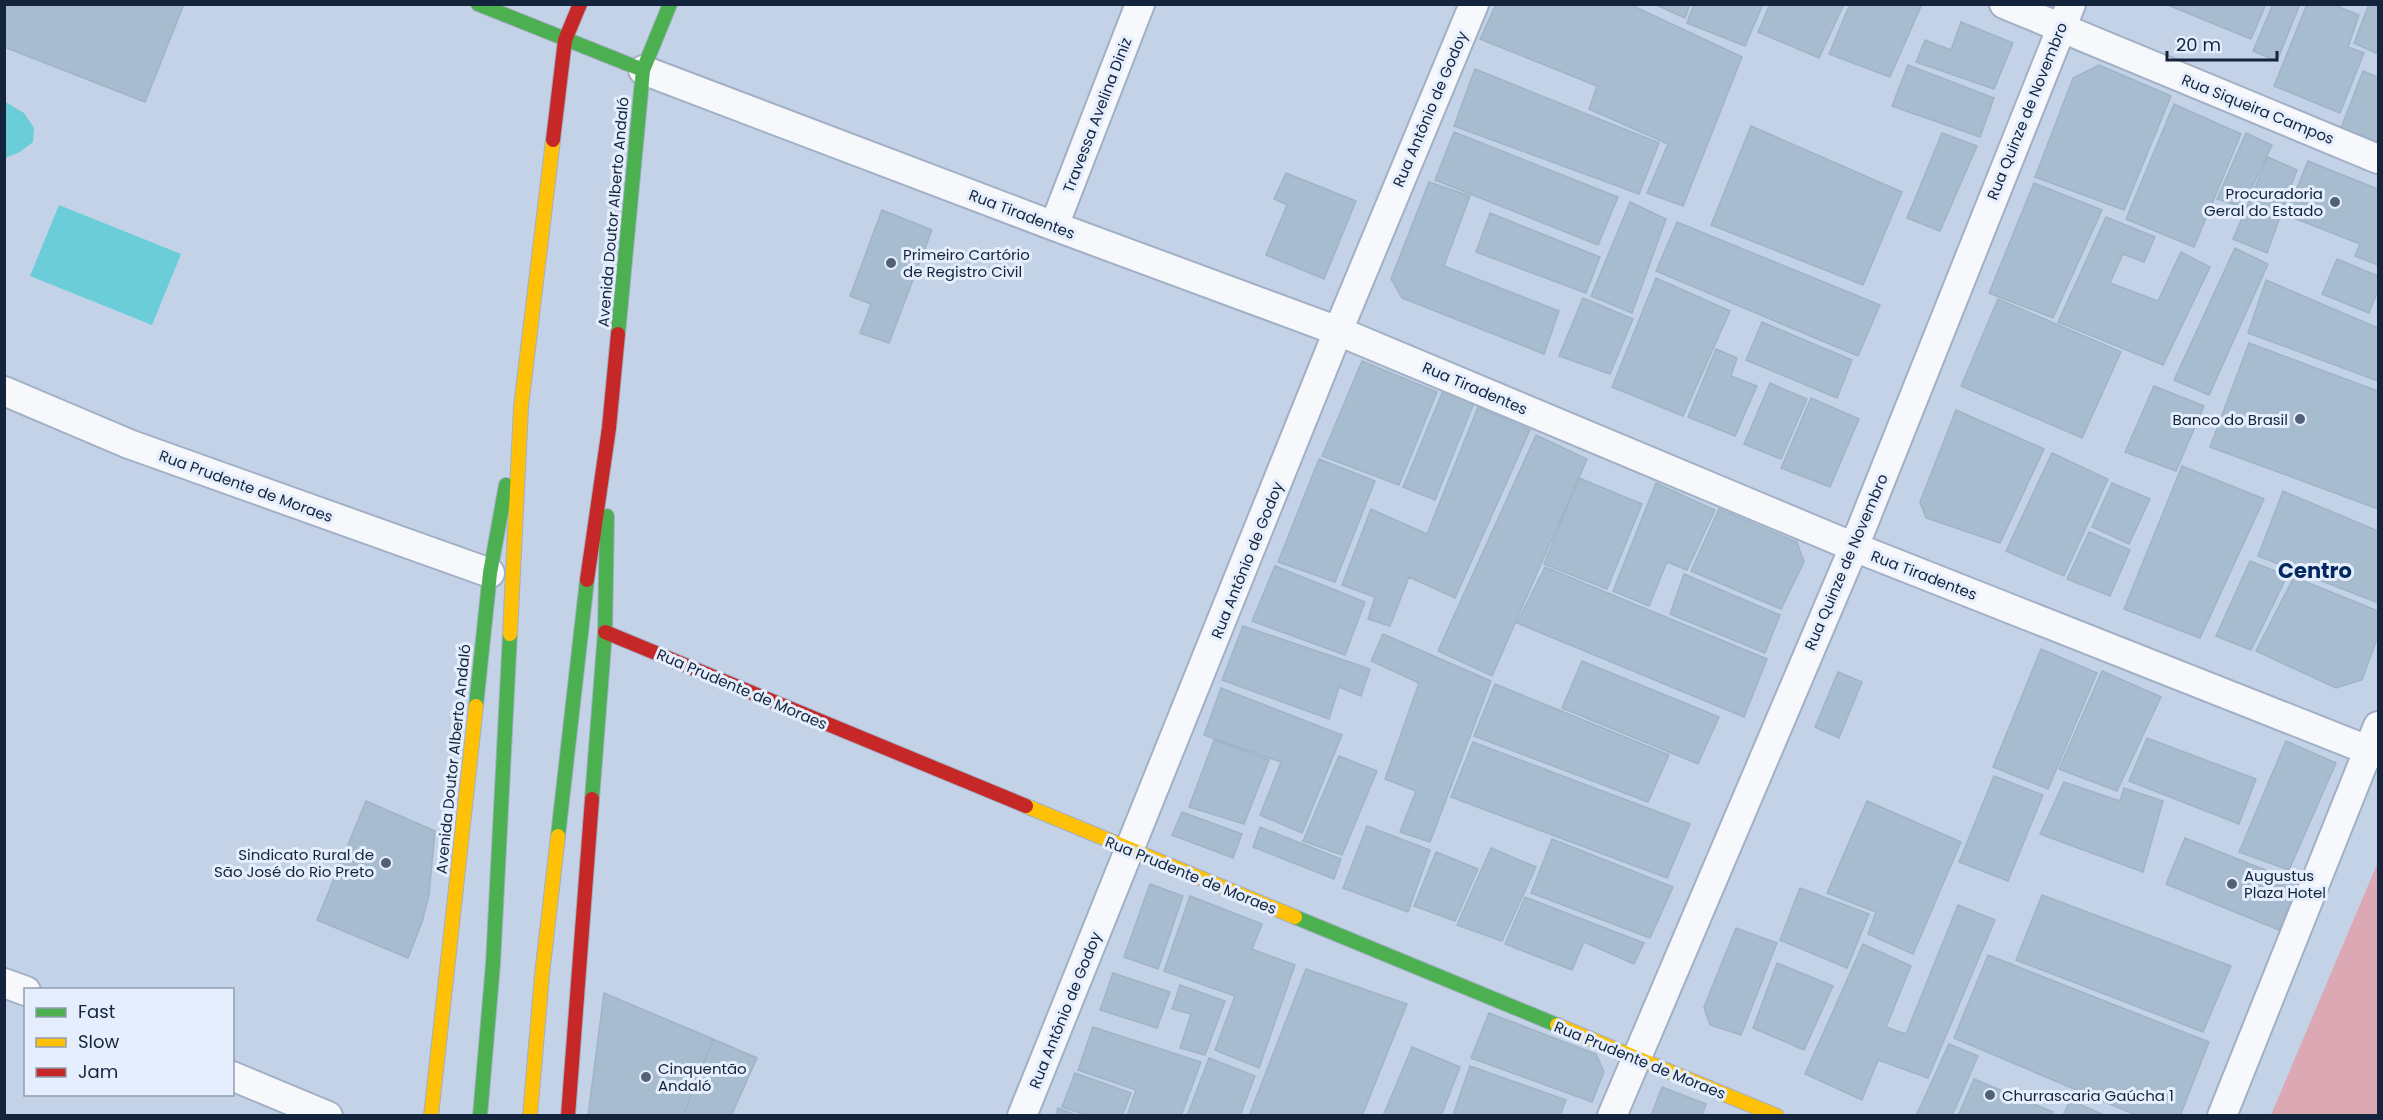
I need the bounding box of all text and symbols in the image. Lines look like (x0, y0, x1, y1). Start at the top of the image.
street label: Rua Quinze de Novembro (1982, 19, 2072, 203)
scale bar (2167, 24, 2276, 62)
street label: Rua Antônio de Godoy (1388, 27, 1473, 190)
text: 20 m (2176, 32, 2221, 57)
street label: Travessa Avelina Diniz (1058, 34, 1136, 196)
street label: Rua Siqueira Campos (2179, 69, 2337, 149)
street label: Avenida Doutor Alberto Andaló (592, 96, 634, 328)
place label: Procuradoria Geral do Estado (2204, 183, 2323, 221)
street label: Rua Tiradentes (966, 184, 1078, 244)
marker: Procuradoria Geral do Estado (2328, 195, 2342, 209)
place label: Primeiro Cartório de Registro Civil (903, 244, 1030, 282)
marker: Primeiro Cartório de Registro Civil (884, 256, 898, 270)
street label: Rua Tiradentes (1419, 356, 1531, 420)
place label: Banco do Brasil (2172, 409, 2288, 430)
marker: Banco do Brasil (2293, 412, 2307, 426)
street label: Rua Prudente de Moraes (156, 445, 336, 527)
street label: Rua Quinze de Novembro (1799, 471, 1893, 653)
street label: Rua Antônio de Godoy (1206, 478, 1288, 642)
street label: Rua Tiradentes (1868, 545, 1980, 605)
district label: Centro (2278, 556, 2352, 585)
street label: Avenida Doutor Alberto Andaló (430, 643, 476, 875)
street label: Rua Prudente de Moraes (653, 644, 831, 735)
street label: Rua Prudente de Moraes (1102, 831, 1280, 919)
place label: Sindicato Rural de São José do Rio Preto (214, 844, 374, 882)
marker: Sindicato Rural de São José do Rio Preto (379, 856, 393, 870)
place label: Augustus Plaza Hotel (2244, 865, 2326, 903)
marker: Augustus Plaza Hotel (2225, 877, 2239, 891)
street label: Rua Antônio de Godoy (1024, 928, 1106, 1092)
legend (24, 988, 234, 1096)
text: Fast (78, 999, 115, 1024)
street label: Rua Prudente de Moraes (1551, 1016, 1729, 1104)
text: Slow (78, 1029, 120, 1054)
place label: Cinquentão Andaló (658, 1058, 747, 1096)
text: Jam (78, 1059, 118, 1084)
marker: Cinquentão Andaló (639, 1070, 653, 1084)
place label: Churrascaria Gaúcha 1 (2002, 1085, 2174, 1106)
marker: Churrascaria Gaúcha 1 (1983, 1088, 1997, 1102)

